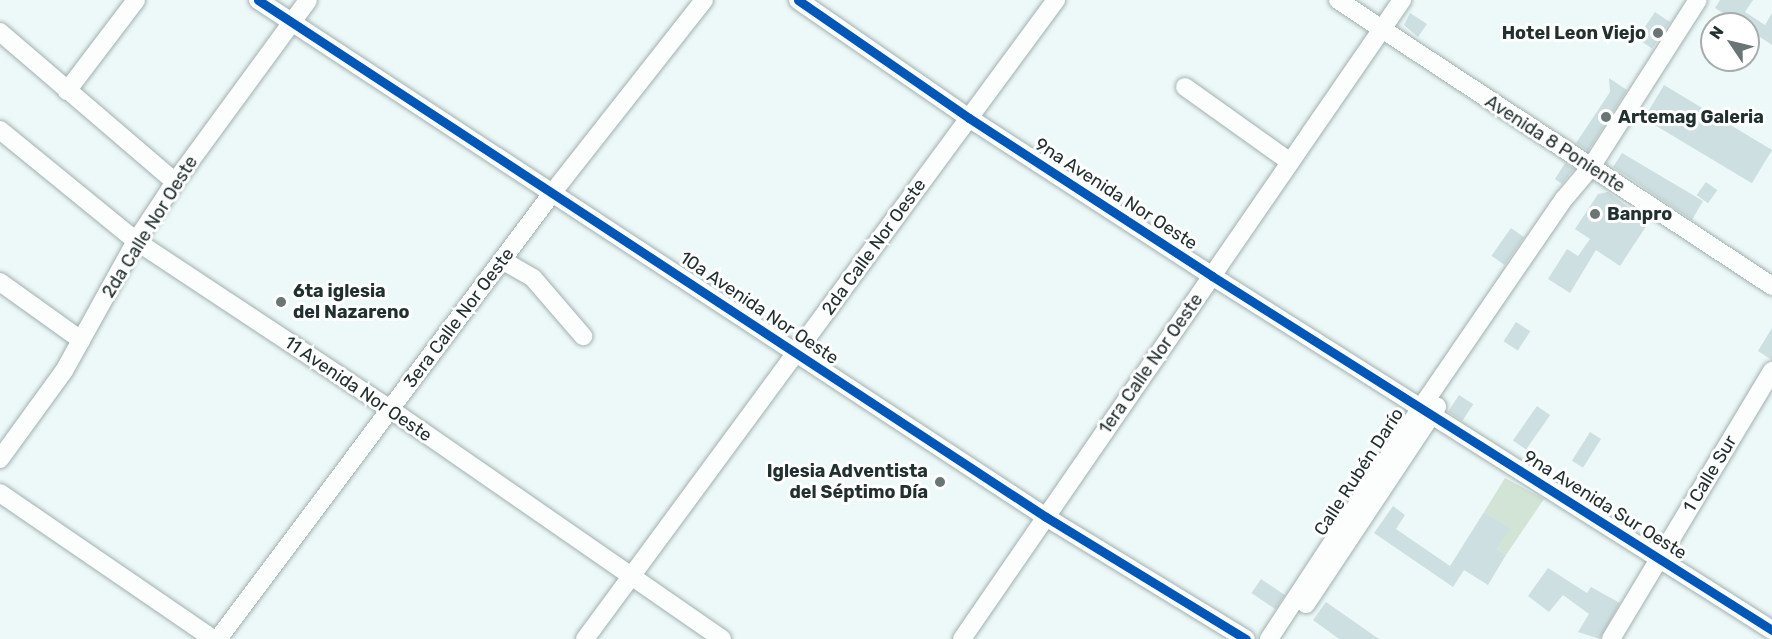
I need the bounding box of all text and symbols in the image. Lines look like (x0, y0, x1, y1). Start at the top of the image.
north arrow (1700, 12, 1760, 72)
place label: Hotel Leon Viejo (1501, 22, 1646, 44)
text: N (1705, 22, 1728, 43)
marker: Hotel Leon Viejo (1651, 26, 1665, 40)
street label: Avenida 8 Poniente (1481, 91, 1629, 197)
place label: Artemag Galeria (1618, 106, 1764, 128)
marker: Artemag Galeria (1599, 110, 1613, 124)
street label: 9na Avenida Nor Oeste (1030, 133, 1202, 255)
street label: 2da Calle Nor Oeste (98, 152, 202, 302)
street label: 2da Calle Nor Oeste (817, 175, 931, 319)
place label: Banpro (1607, 203, 1672, 225)
marker: Banpro (1588, 207, 1602, 221)
street label: 3era Calle Nor Oeste (399, 244, 519, 392)
street label: 10a Avenida Nor Oeste (675, 247, 843, 369)
place label: 6ta iglesia del Nazareno (293, 281, 410, 324)
street label: 1era Calle Nor Oeste (1094, 290, 1208, 438)
marker: 6ta iglesia del Nazareno (274, 295, 288, 309)
street label: 11 Avenida Nor Oeste (280, 331, 436, 447)
street label: Calle Rubén Darío (1310, 404, 1408, 540)
street label: 1 Calle Sur (1679, 432, 1741, 516)
street label: 9na Avenida Sur Oeste (1519, 446, 1691, 564)
place label: Iglesia Adventista del Séptimo Día (766, 461, 928, 504)
marker: Iglesia Adventista del Séptimo Día (933, 475, 947, 489)

